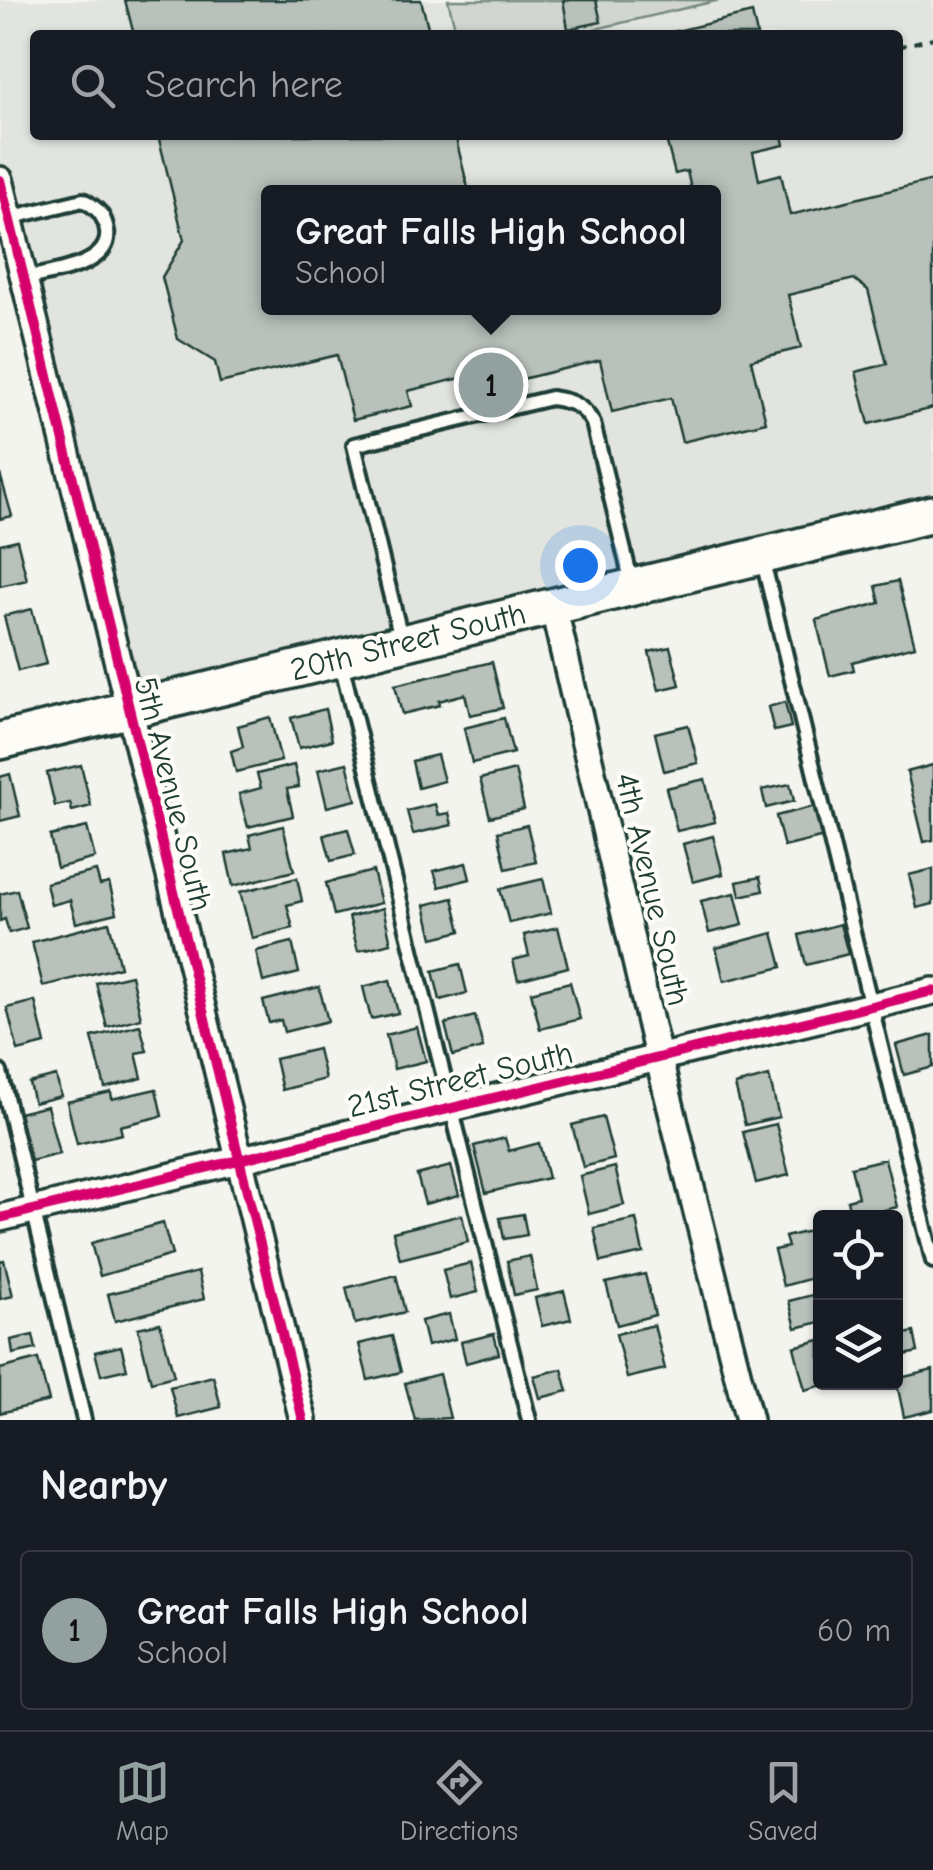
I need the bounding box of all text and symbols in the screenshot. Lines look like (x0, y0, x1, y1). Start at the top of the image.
search box (30, 30, 903, 140)
icon: search (65, 58, 120, 113)
text: Search here (145, 63, 343, 107)
popup (261, 185, 721, 315)
text: Great Falls High School (295, 210, 687, 254)
text: School (295, 254, 386, 291)
pin: 1 (458, 348, 524, 422)
your location (555, 540, 606, 591)
street label: 20th Street South (287, 594, 530, 689)
street label: 5th Avenue South (127, 673, 220, 915)
street label: 4th Avenue South (608, 769, 697, 1009)
street label: 21st Street South (344, 1034, 576, 1125)
map controls (813, 1210, 903, 1390)
button: locate (813, 1210, 903, 1300)
button: layers (813, 1300, 903, 1390)
text: Nearby (40, 1461, 167, 1510)
text: Great Falls High School (137, 1590, 529, 1634)
text: 1 (68, 1612, 81, 1649)
text: 60 m (817, 1612, 891, 1649)
text: School (137, 1634, 228, 1671)
tab: Map (115, 1755, 170, 1847)
tab: Directions (400, 1755, 518, 1847)
tab: Saved (748, 1755, 818, 1847)

